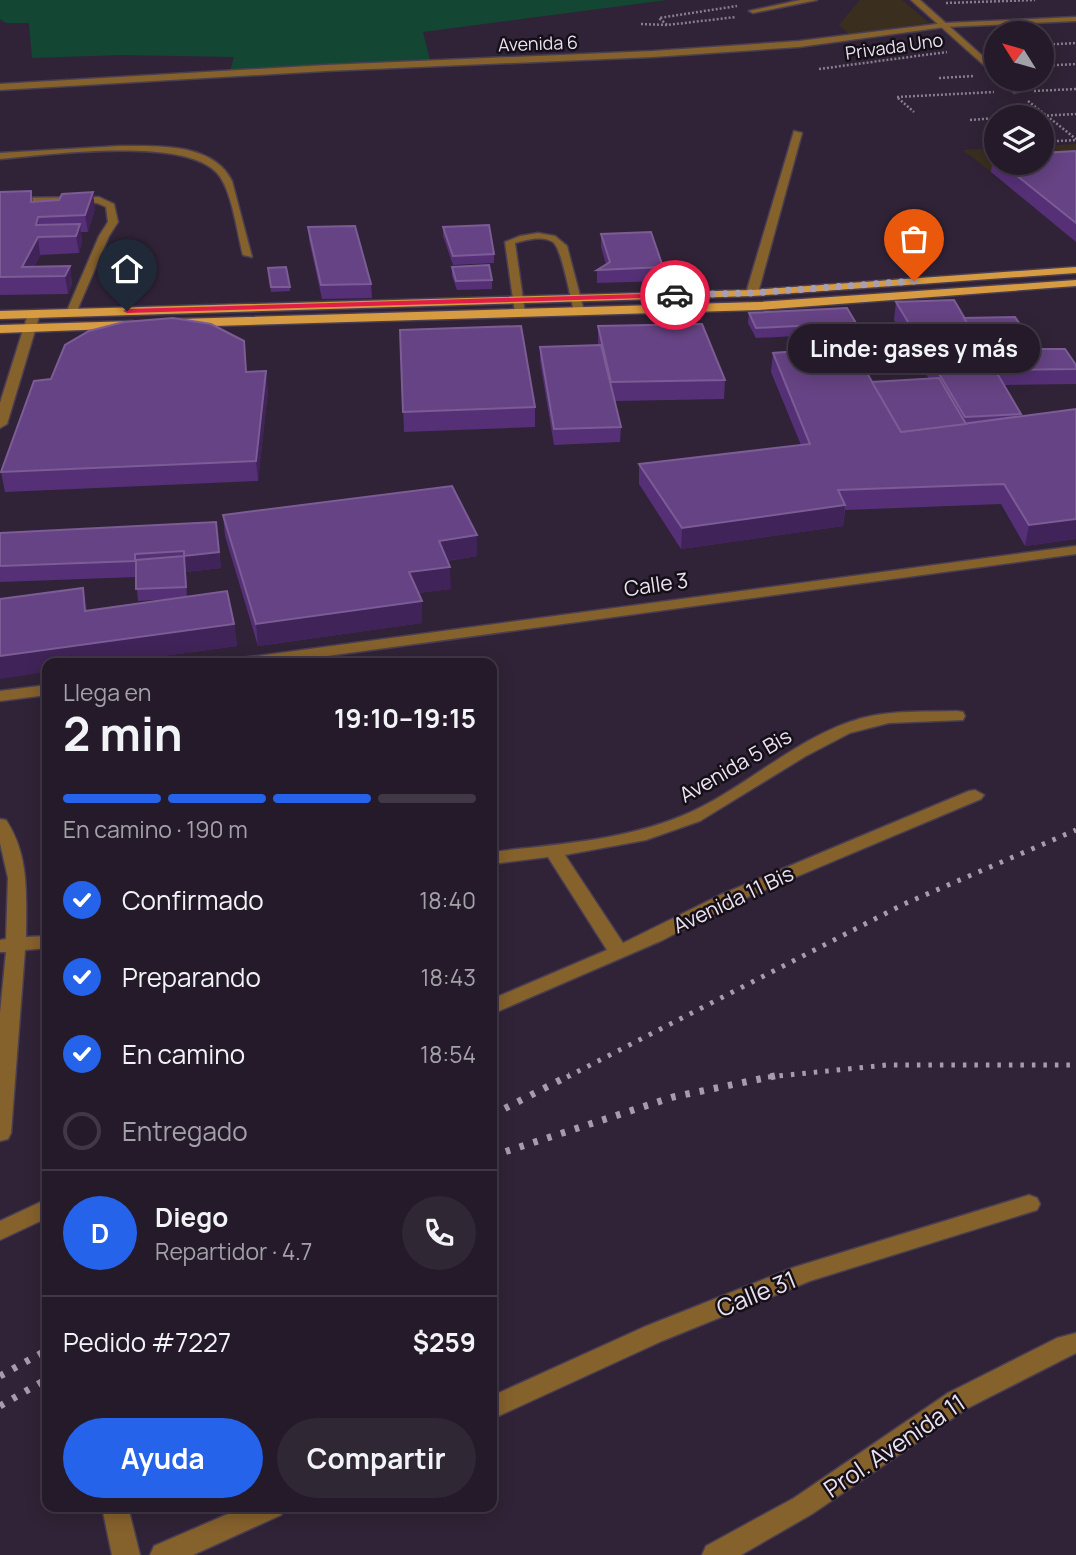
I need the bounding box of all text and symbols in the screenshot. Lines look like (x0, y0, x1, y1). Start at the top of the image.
north arrow (984, 21, 1054, 91)
map controls (984, 21, 1054, 175)
street label: Privada Uno (844, 27, 944, 65)
street label: Avenida 6 (498, 30, 578, 56)
button: layers (984, 105, 1054, 175)
pin (884, 209, 944, 281)
icon: bag (895, 220, 933, 258)
pin (97, 239, 157, 311)
icon: home (108, 250, 146, 288)
courier (640, 260, 710, 330)
icon: car (656, 276, 694, 314)
callout: Linde: gases y más (788, 323, 1040, 372)
text: Linde: gases y más (810, 332, 1018, 364)
street label: Calle 3 (622, 566, 690, 602)
text: Llega en (63, 676, 151, 708)
text: 19:10–19:15 (334, 700, 476, 736)
text: 2 min (63, 702, 183, 765)
street label: Avenida 5 Bis (674, 722, 796, 808)
text: En camino · 190 m (63, 813, 248, 845)
street label: Avenida 11 Bis (668, 859, 798, 939)
icon: check (63, 881, 101, 919)
text: Confirmado (122, 882, 264, 918)
text: 18:40 (419, 884, 476, 916)
icon: check (63, 958, 101, 996)
text: Preparando (122, 959, 261, 995)
text: 18:43 (421, 961, 476, 993)
icon: check (63, 1035, 101, 1073)
text: En camino (122, 1036, 245, 1072)
text: 18:54 (420, 1038, 476, 1070)
text: Entregado (122, 1113, 248, 1149)
button: phone (402, 1196, 476, 1270)
text: Diego (155, 1199, 228, 1235)
text: D (91, 1215, 109, 1251)
text: Repartidor · 4.7 (155, 1235, 312, 1267)
street label: Calle 31 (711, 1262, 801, 1324)
text: Pedido #7227 (63, 1324, 231, 1360)
text: $259 (413, 1324, 476, 1360)
street label: Prol. Avenida 11 (817, 1385, 971, 1505)
button: Ayuda (63, 1418, 263, 1498)
button: Compartir (277, 1418, 476, 1498)

